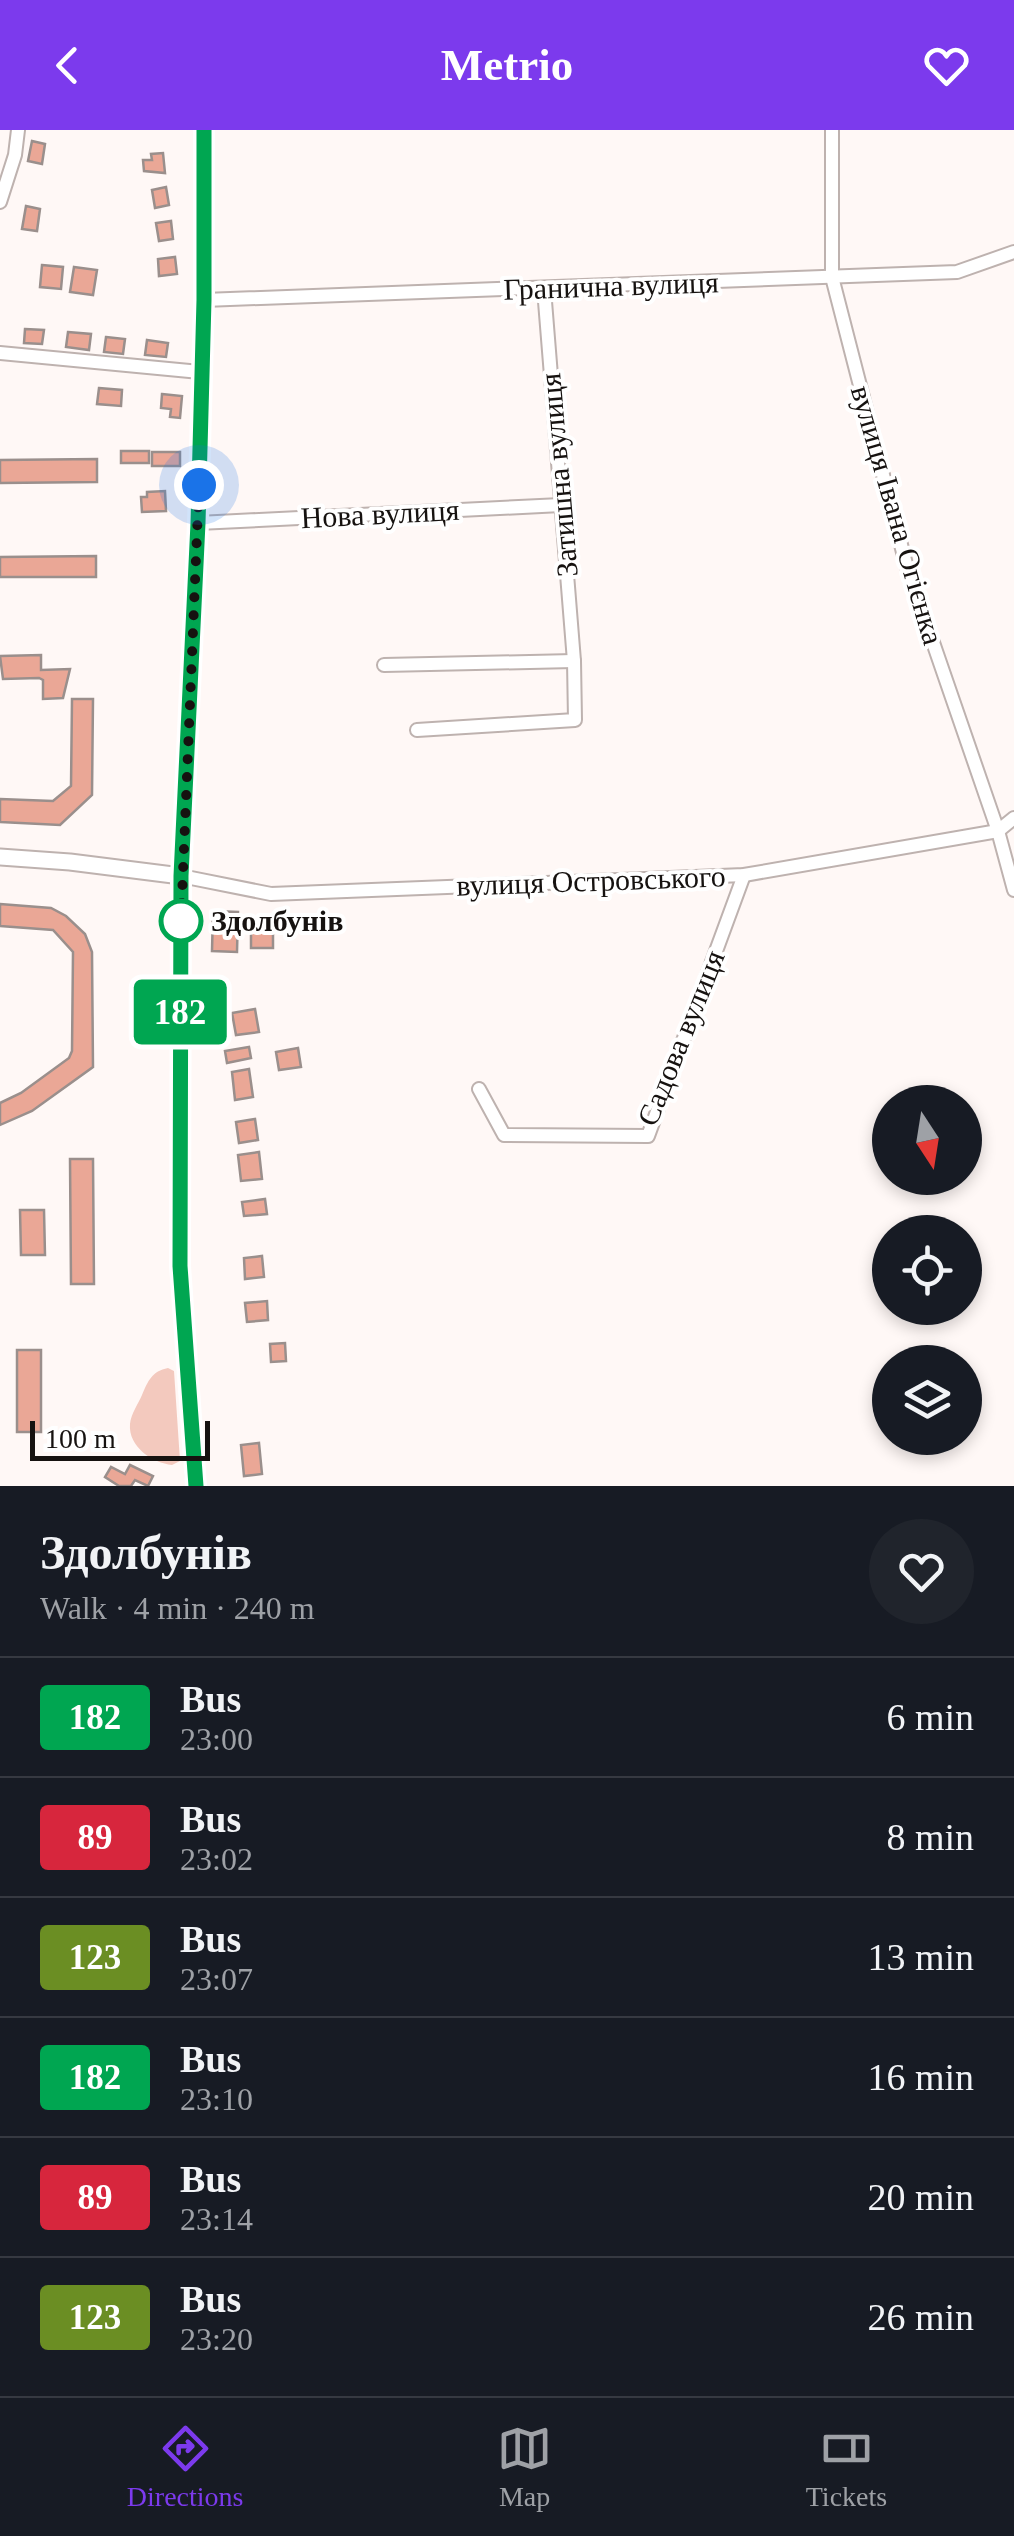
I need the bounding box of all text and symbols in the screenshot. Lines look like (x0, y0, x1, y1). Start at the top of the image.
icon: back (40, 38, 95, 93)
icon: heart (919, 38, 974, 93)
text: Metrio (441, 40, 573, 90)
street label: Гранична вулиця (503, 265, 719, 306)
street label: Затишна вулиця (533, 372, 584, 578)
street label: вулиця Івана Огієнка (845, 382, 950, 648)
your location (174, 460, 224, 510)
street label: Нова вулиця (300, 493, 460, 534)
street label: вулиця Островського (456, 859, 726, 902)
marker: Здолбунів (160, 900, 202, 942)
place label: Здолбунів (211, 904, 343, 937)
street label: Садова вулиця (630, 945, 731, 1130)
line badge: 182 (122, 980, 238, 1044)
text: 182 (154, 993, 206, 1032)
north arrow (872, 1085, 982, 1195)
map controls (872, 1085, 982, 1455)
button: locate (872, 1215, 982, 1325)
button: layers (872, 1345, 982, 1455)
scale bar (30, 1416, 210, 1460)
text: 100 m (45, 1423, 116, 1454)
button: heart (869, 1519, 974, 1624)
text: Здолбунів (40, 1526, 252, 1579)
text: Walk · 4 min · 240 m (40, 1590, 315, 1626)
text: Bus (180, 1678, 241, 1720)
text: 6 min (886, 1696, 974, 1738)
text: 182 (69, 1698, 121, 1737)
text: 23:00 (180, 1721, 253, 1757)
text: Bus (180, 1798, 241, 1840)
text: 8 min (886, 1816, 974, 1858)
text: 89 (78, 1818, 113, 1857)
text: 23:02 (180, 1841, 253, 1877)
text: Bus (180, 1918, 241, 1960)
text: 13 min (867, 1936, 974, 1978)
text: 123 (69, 1938, 121, 1977)
text: 23:07 (180, 1961, 253, 1997)
text: Bus (180, 2038, 241, 2080)
text: 16 min (867, 2056, 974, 2098)
text: 182 (69, 2058, 121, 2097)
text: 23:10 (180, 2081, 253, 2117)
text: Bus (180, 2158, 241, 2200)
text: 20 min (867, 2176, 974, 2218)
text: 89 (78, 2178, 113, 2217)
text: 23:14 (180, 2201, 253, 2237)
text: Bus (180, 2278, 241, 2320)
text: 26 min (867, 2296, 974, 2338)
text: 123 (69, 2298, 121, 2337)
text: 23:20 (180, 2321, 253, 2357)
tab: Directions (127, 2421, 243, 2513)
tab: Map (497, 2421, 552, 2513)
tab: Tickets (806, 2421, 887, 2513)

